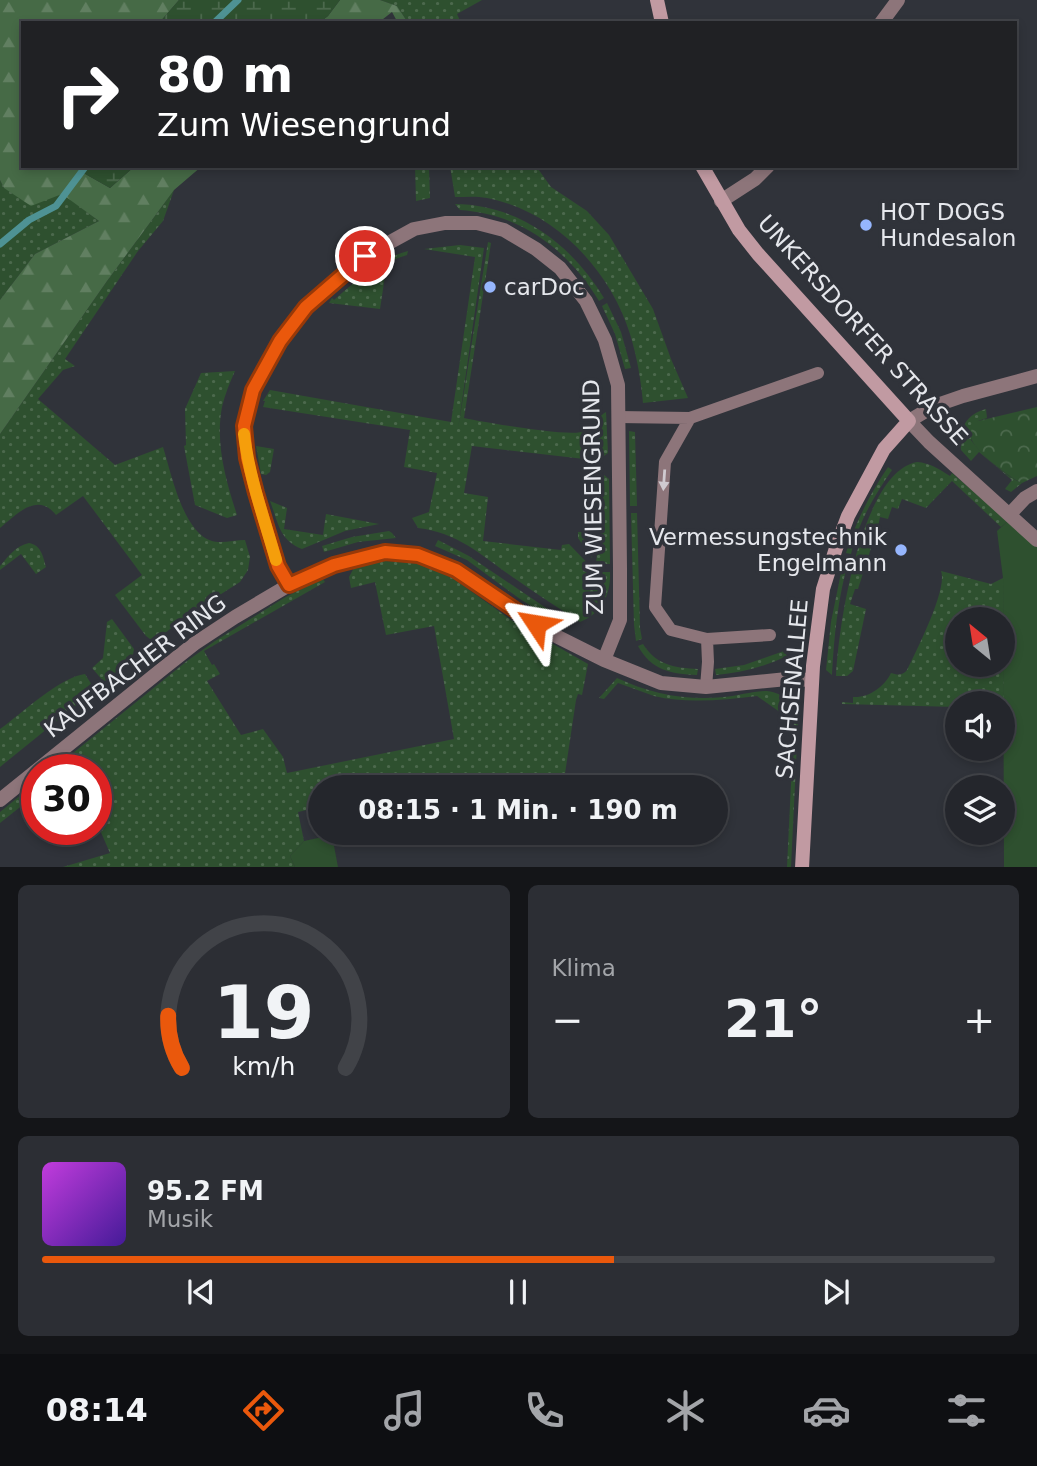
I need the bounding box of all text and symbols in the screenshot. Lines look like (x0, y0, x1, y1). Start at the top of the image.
text: 80 m (157, 47, 293, 104)
icon: right (42, 49, 133, 140)
text: Zum Wiesengrund (157, 106, 451, 144)
place label: HOT DOGS Hundesalon (880, 199, 1016, 251)
street label: UNKERSDORFER STRASSE (753, 210, 973, 450)
marker: HOT DOGS Hundesalon (858, 217, 874, 233)
pin (335, 226, 395, 286)
icon: arrive (346, 237, 384, 275)
place label: carDoc (504, 274, 585, 300)
marker: carDoc (482, 279, 498, 295)
street label: ZUM WIESENGRUND (578, 379, 608, 615)
one-way arrow (658, 469, 669, 491)
place label: Vermessungstechnik Engelmann (649, 524, 888, 576)
marker: Vermessungstechnik Engelmann (893, 542, 909, 558)
position arrow (499, 587, 573, 661)
street label: KAUFBACHER RING (39, 589, 231, 743)
street label: SACHSENALLEE (771, 598, 813, 780)
north arrow (945, 607, 1015, 677)
map controls (945, 607, 1015, 845)
button: sound (945, 691, 1015, 761)
speed limit sign: 30 (21, 754, 112, 845)
button: layers (945, 775, 1015, 845)
text: 08:15 · 1 Min. · 190 m (358, 795, 678, 825)
text: Klima (552, 955, 616, 981)
text: 19 (213, 970, 314, 1055)
text: 21° (724, 989, 822, 1049)
text: − (552, 998, 583, 1042)
text: + (963, 998, 995, 1042)
text: km/h (232, 1051, 295, 1080)
text: 95.2 FM (147, 1176, 264, 1206)
text: Musik (147, 1206, 213, 1232)
icon: previous (182, 1273, 220, 1311)
icon: pause (499, 1273, 537, 1311)
icon: next (817, 1273, 855, 1311)
icon: directions (239, 1386, 288, 1435)
icon: music (380, 1386, 429, 1435)
icon: phone (520, 1386, 569, 1435)
icon: climate (661, 1386, 710, 1435)
icon: car (802, 1386, 851, 1435)
icon: filters (942, 1386, 991, 1435)
text: 08:14 (46, 1391, 148, 1429)

